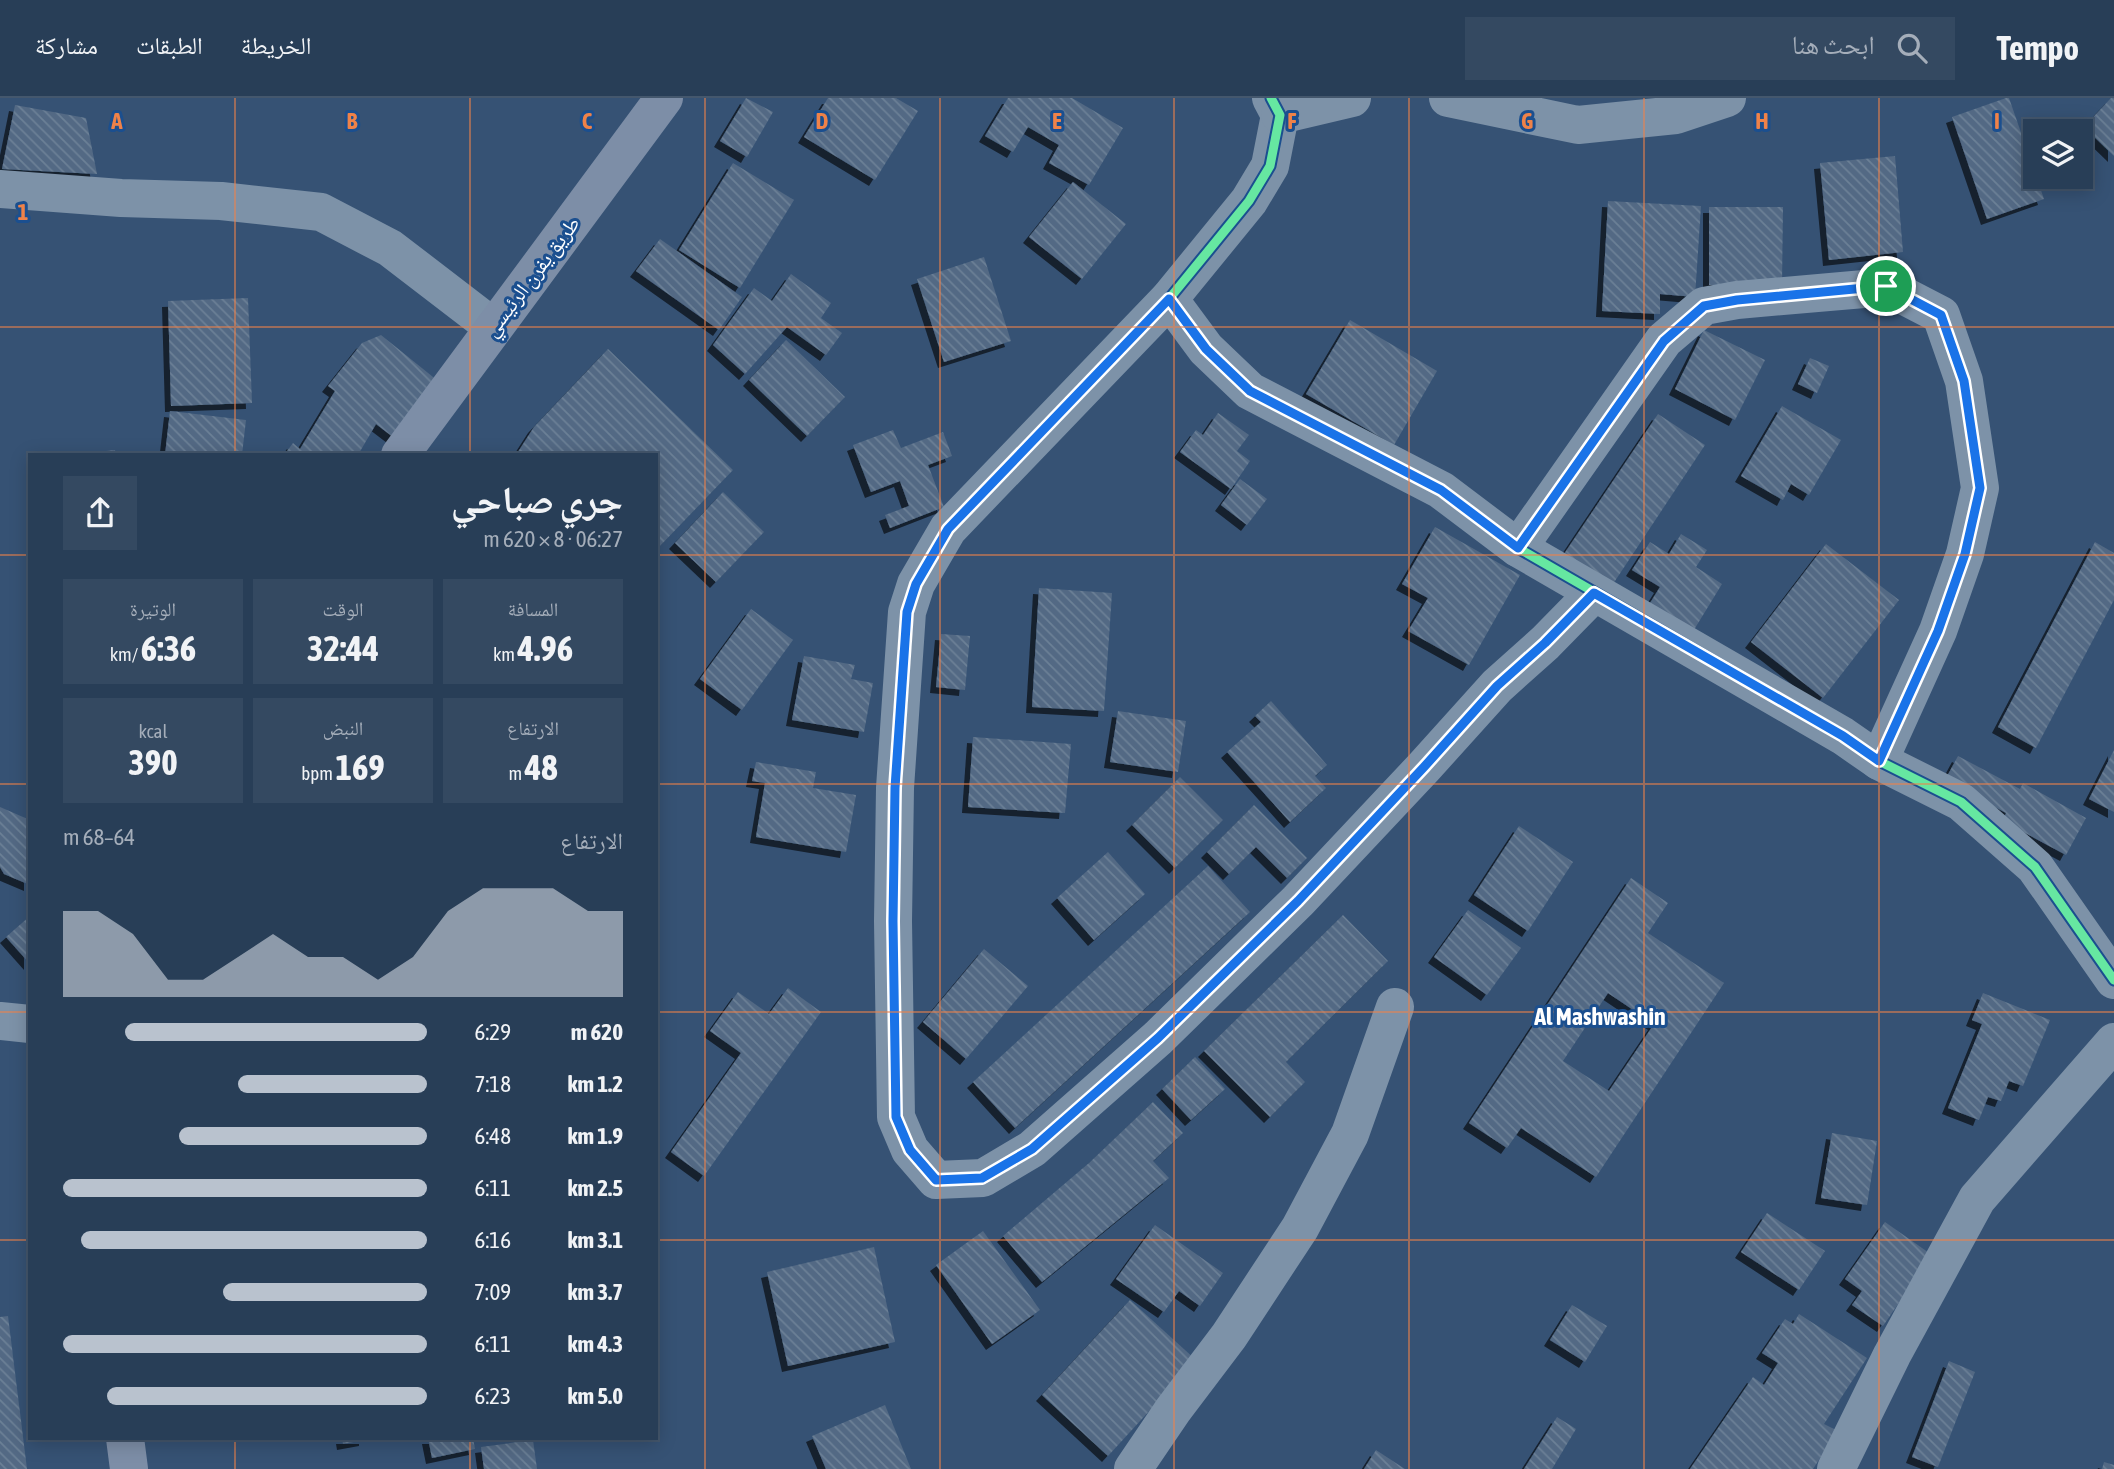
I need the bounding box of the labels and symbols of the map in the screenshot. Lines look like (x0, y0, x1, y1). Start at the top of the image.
text: A (110, 108, 123, 134)
text: B (347, 108, 358, 134)
text: C (582, 108, 593, 134)
text: D (816, 108, 829, 134)
text: E (1052, 108, 1062, 134)
text: F (1287, 108, 1297, 134)
text: G (1521, 108, 1533, 134)
text: H (1755, 108, 1769, 134)
text: I (1994, 108, 2000, 134)
text: 1 (18, 199, 29, 225)
street label: طريق يفرن الرئيسي (478, 211, 588, 344)
pin (1856, 256, 1916, 316)
district label: Al Mashwashin (1533, 1003, 1666, 1030)

